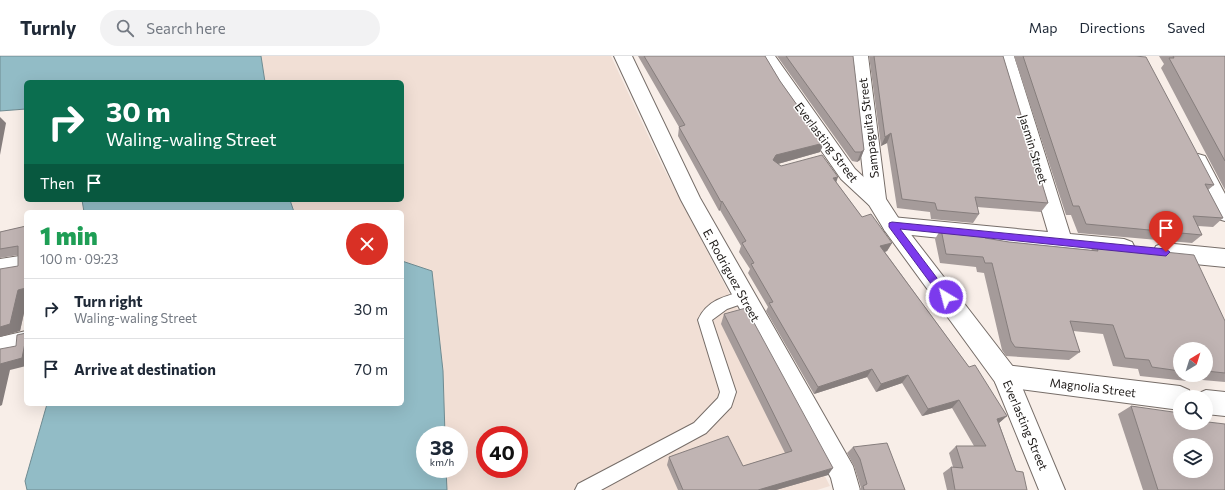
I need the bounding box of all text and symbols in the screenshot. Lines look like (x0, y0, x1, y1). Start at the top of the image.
search box (100, 10, 380, 46)
text: Turnly (20, 16, 76, 39)
icon: search (114, 17, 136, 39)
text: Search here (146, 19, 226, 37)
text: Map (1029, 19, 1058, 36)
text: Directions (1080, 19, 1145, 36)
text: Saved (1167, 19, 1205, 36)
street label: Sampaguita Street (855, 77, 881, 179)
text: 30 m (106, 94, 171, 128)
icon: right (40, 96, 92, 148)
street label: Everlasting Street (792, 99, 862, 185)
street label: Jasmin Street (1016, 113, 1051, 186)
text: Waling-waling Street (106, 128, 277, 150)
icon: arrive (83, 172, 105, 194)
text: Then (40, 174, 75, 192)
pin (1149, 211, 1183, 252)
icon: arrive (1155, 217, 1177, 239)
text: 1 min (40, 221, 98, 250)
button: close (346, 223, 388, 265)
street label: E. Rodriguez Street (701, 226, 763, 324)
text: 100 m · 09:23 (40, 251, 118, 267)
position arrow (925, 276, 967, 318)
text: Turn right (74, 292, 143, 310)
icon: right (40, 298, 62, 320)
text: 30 m (354, 300, 388, 318)
text: Waling-waling Street (74, 310, 197, 326)
north arrow (1173, 342, 1213, 382)
map controls (1173, 342, 1213, 478)
icon: arrive (40, 358, 62, 380)
text: Arrive at destination (74, 360, 216, 378)
text: 70 m (354, 360, 388, 378)
street label: Magnolia Street (1049, 375, 1137, 399)
street label: Everlasting Street (1001, 378, 1051, 472)
button: search (1173, 390, 1213, 430)
speed limit sign: 40 (476, 426, 528, 478)
text: 38 (430, 435, 454, 459)
button: layers (1173, 438, 1213, 478)
text: km/h (430, 456, 454, 468)

